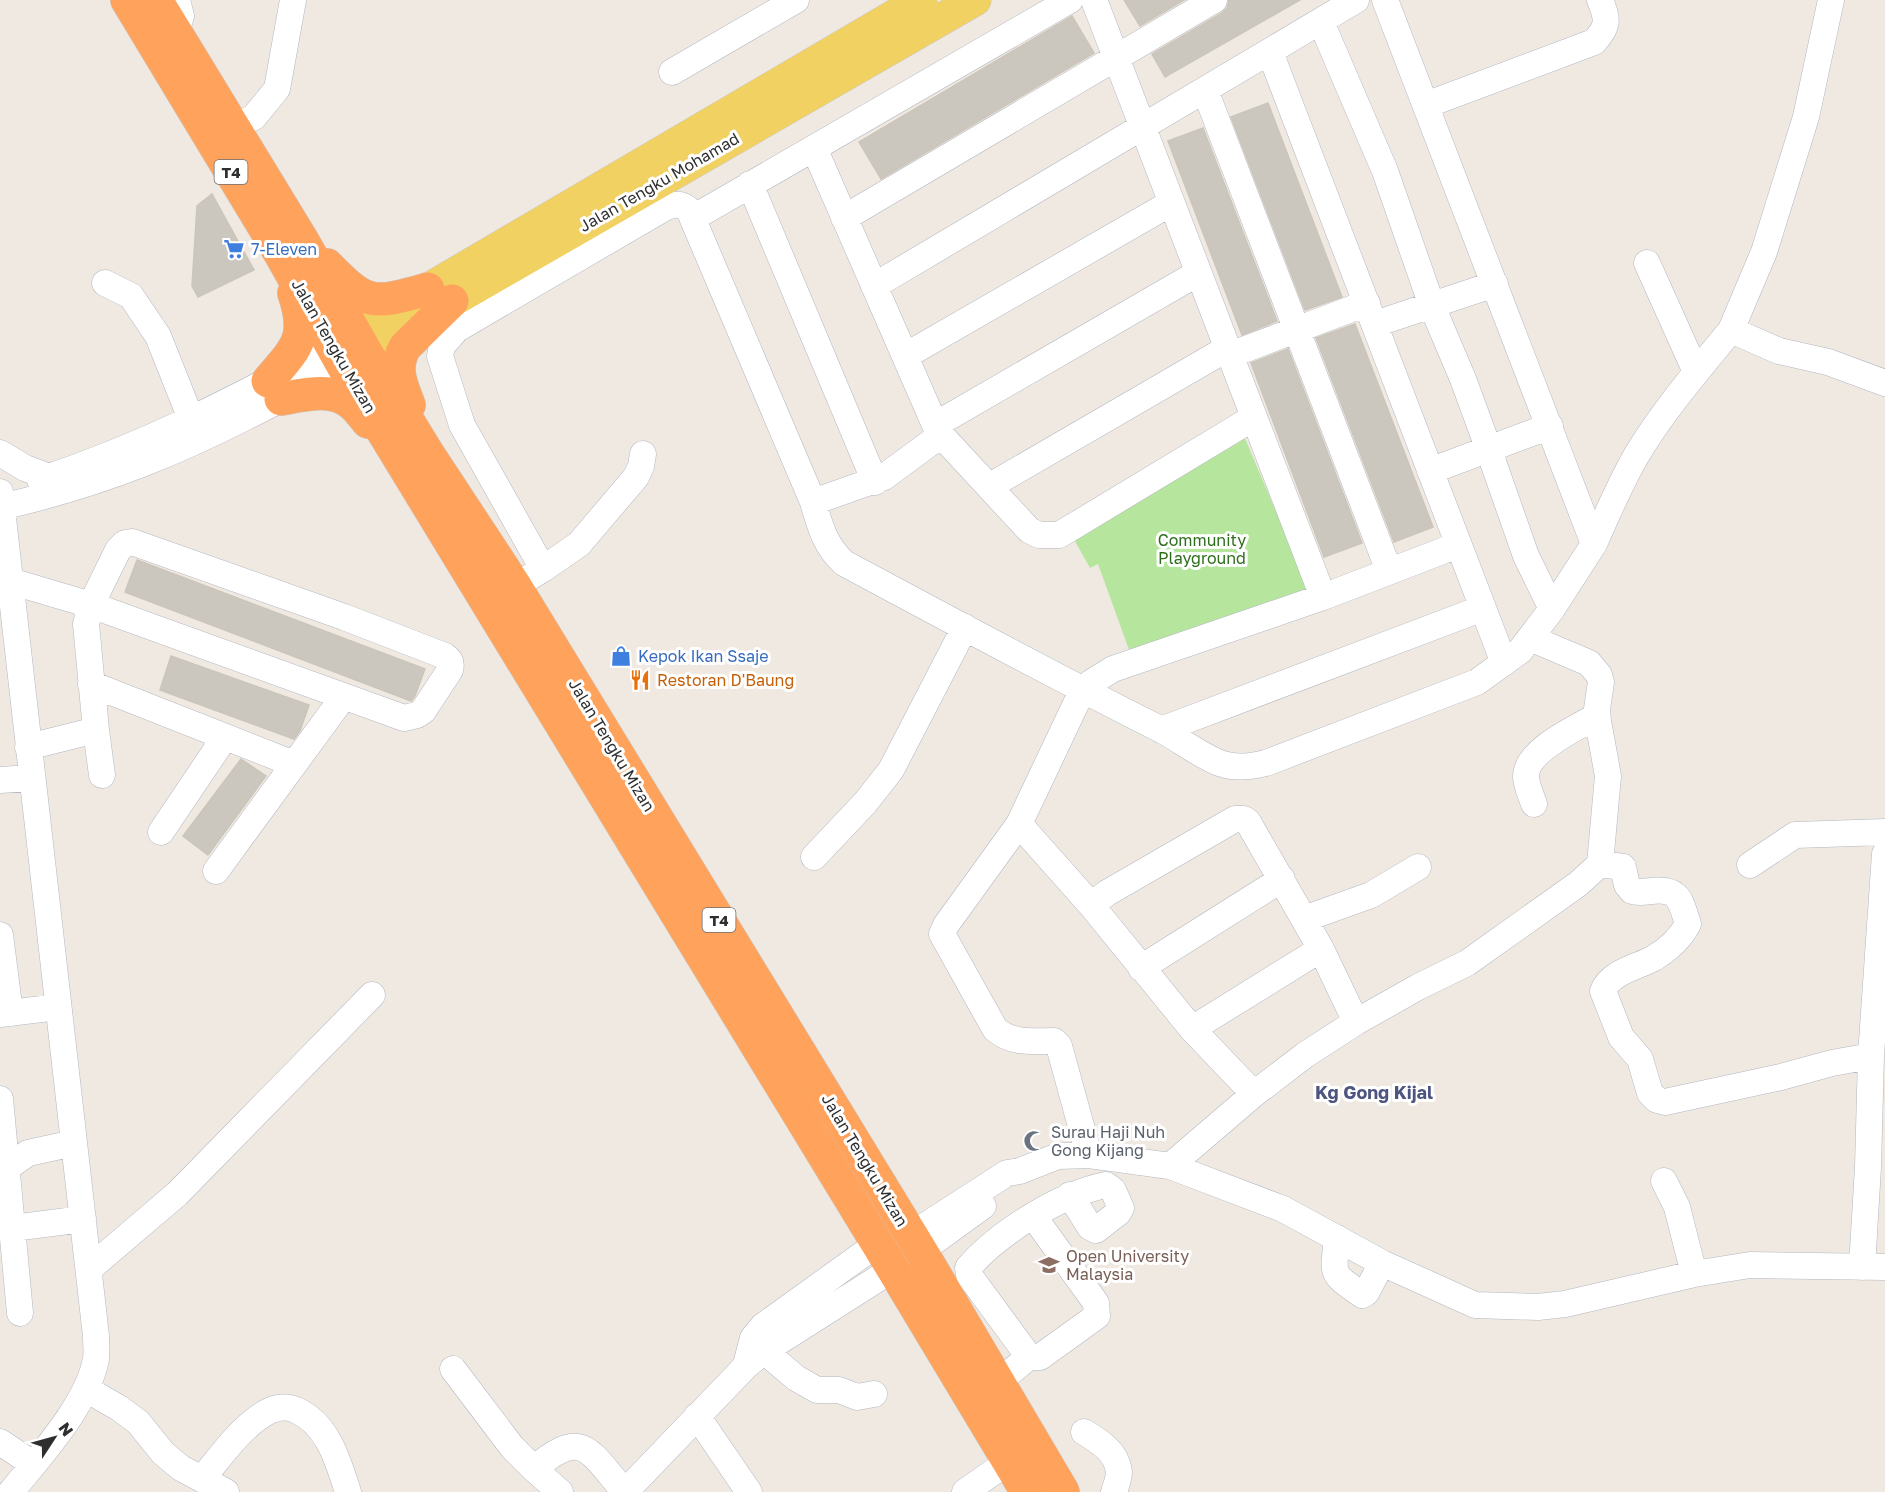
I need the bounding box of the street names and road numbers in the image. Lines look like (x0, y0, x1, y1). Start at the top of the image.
street label: Jalan Tengku Mohamad (575, 128, 743, 236)
road number: T4 (214, 160, 248, 184)
street label: Jalan Tengku Mizan (288, 276, 380, 416)
street label: Jalan Tengku Mizan (564, 675, 660, 815)
road number: T4 (702, 908, 736, 932)
street label: Jalan Tengku Mizan (817, 1090, 913, 1230)

